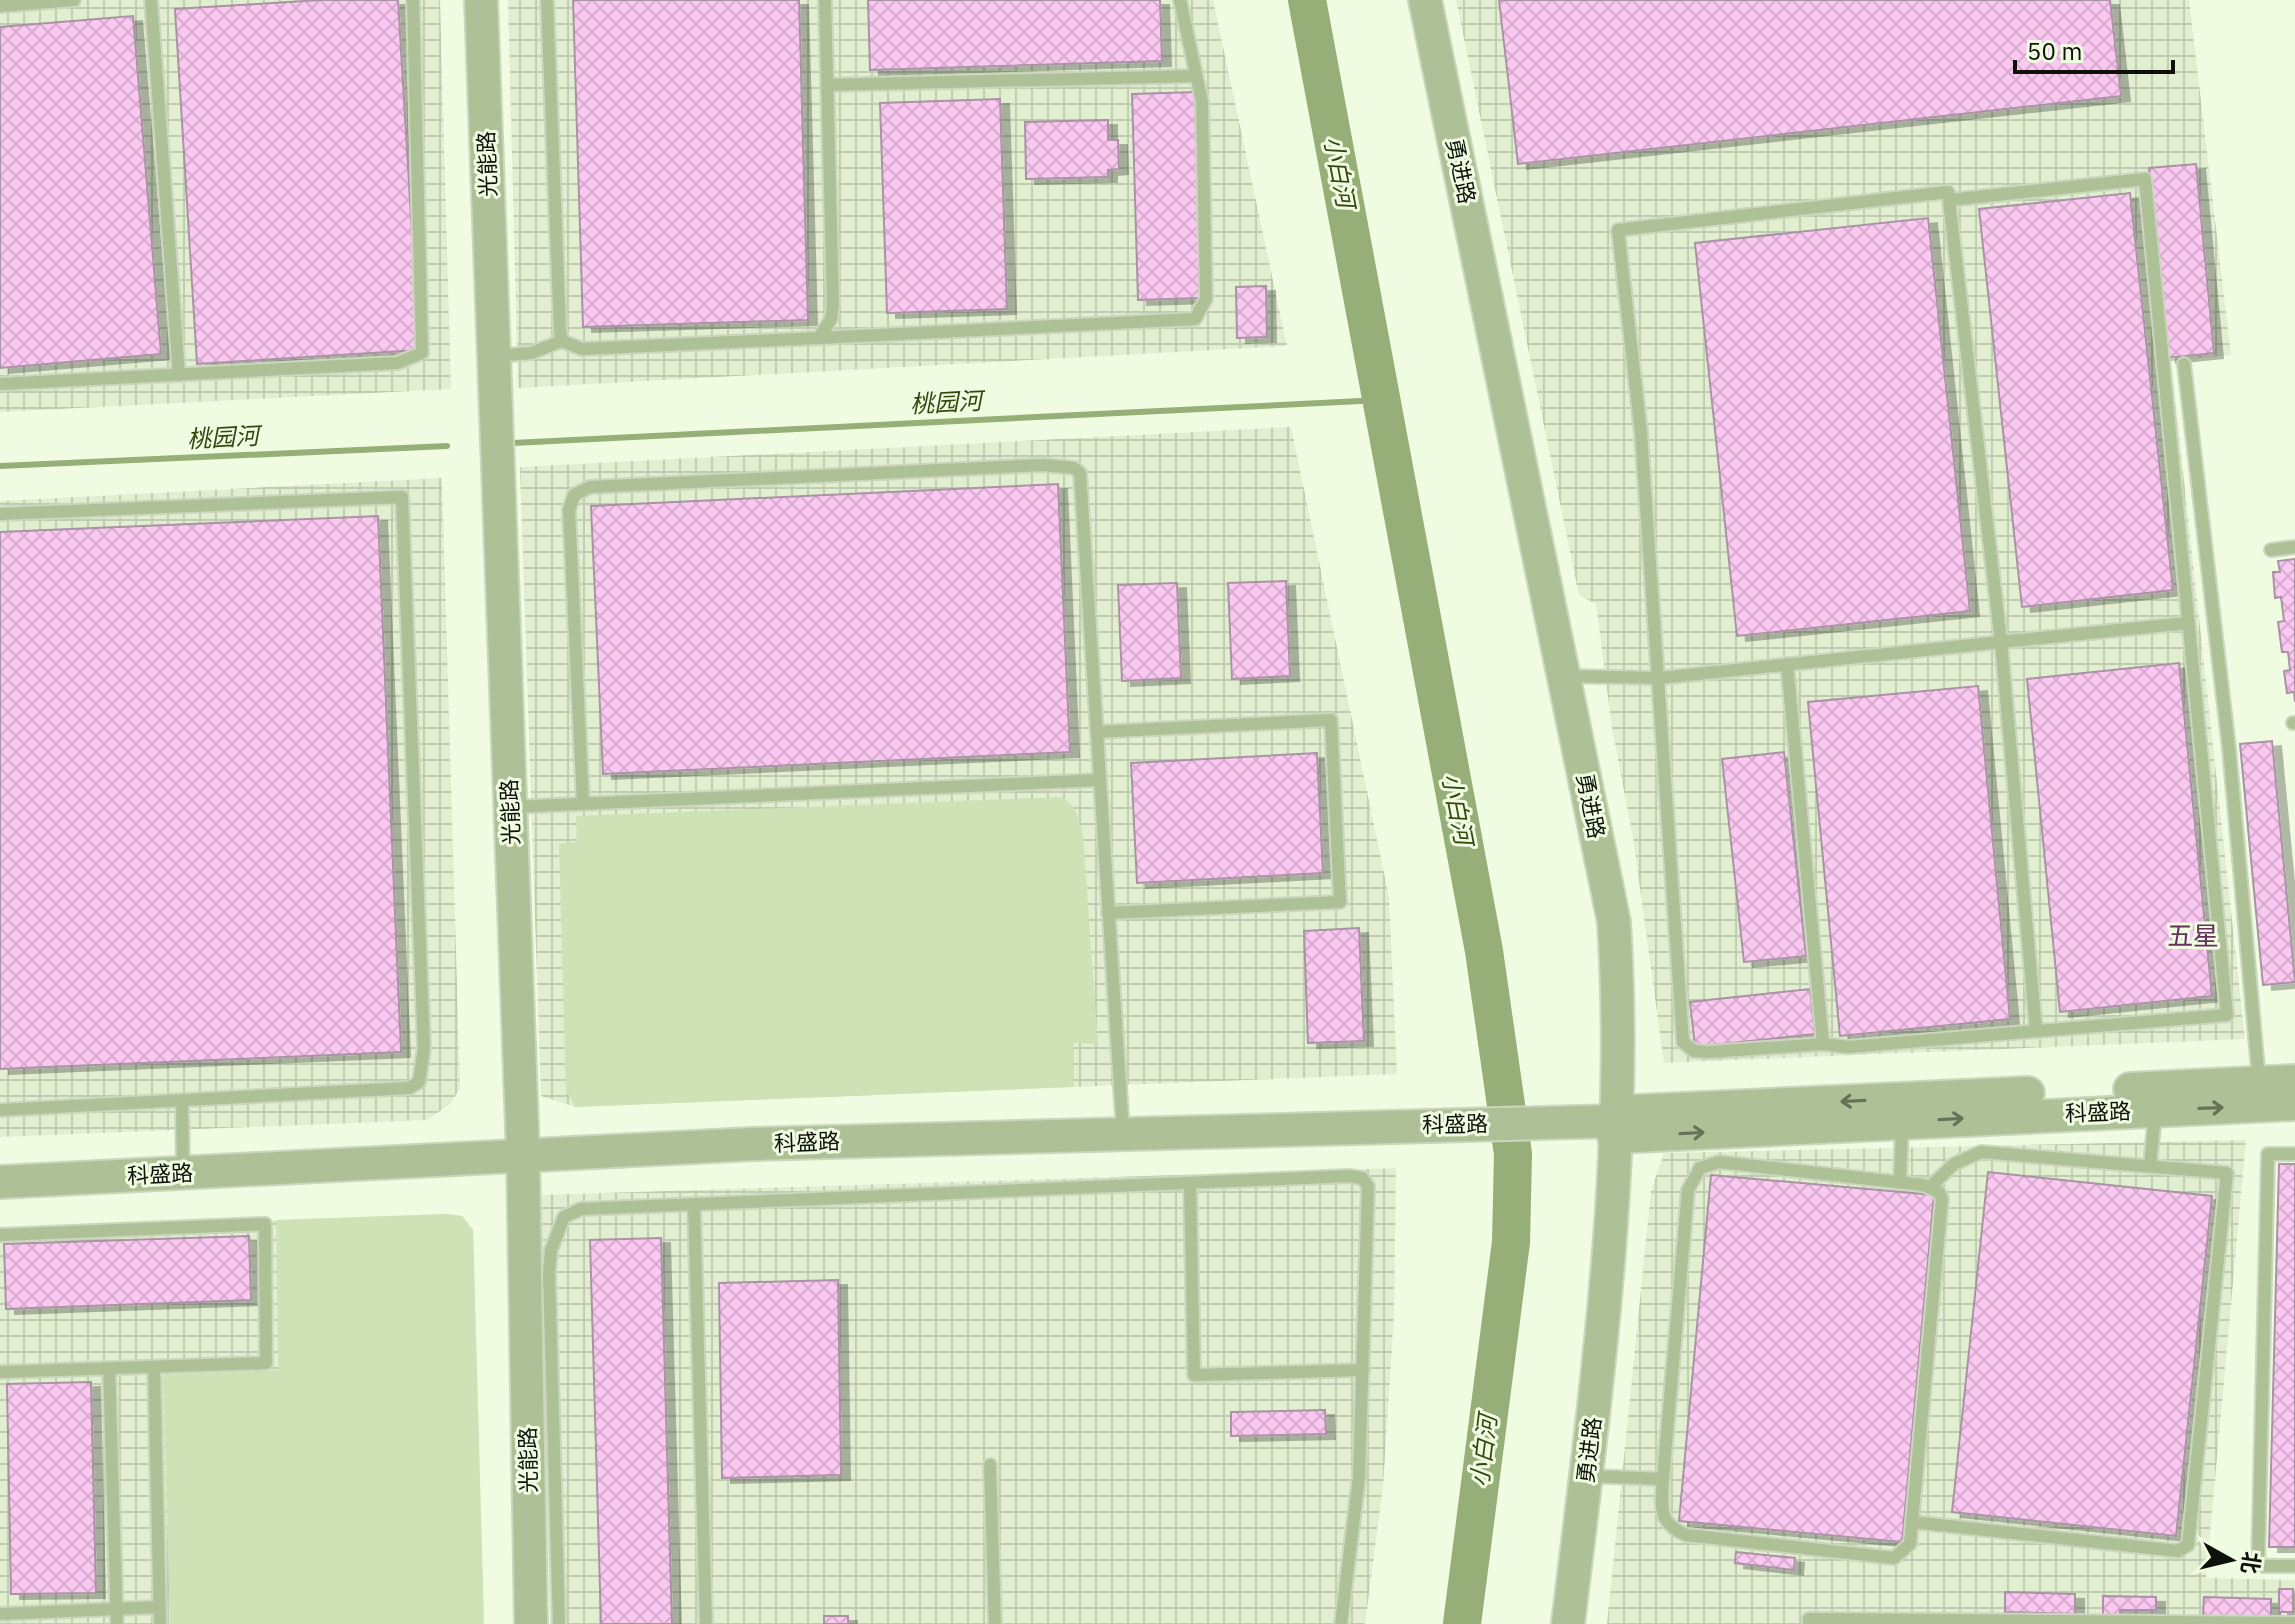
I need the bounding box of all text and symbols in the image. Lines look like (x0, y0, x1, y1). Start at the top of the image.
scale bar (2015, 24, 2173, 74)
text: 50 m (2027, 35, 2082, 67)
street label: 光能路 (471, 131, 502, 198)
water label: 小白河 (1317, 133, 1363, 214)
street label: 勇进路 (1440, 136, 1483, 206)
water label: 桃园河 (909, 384, 987, 420)
water label: 桃园河 (186, 419, 264, 455)
water label: 小白河 (1435, 770, 1481, 851)
street label: 勇进路 (1571, 771, 1612, 841)
street label: 光能路 (494, 779, 525, 846)
district label: 五星 (2167, 918, 2219, 952)
one-way arrow (1840, 1094, 1867, 1109)
street label: 科盛路 (2064, 1096, 2131, 1127)
one-way arrow (2197, 1100, 2224, 1115)
street label: 科盛路 (1422, 1108, 1488, 1139)
one-way arrow (1937, 1112, 1964, 1127)
one-way arrow (1678, 1125, 1705, 1140)
street label: 科盛路 (773, 1126, 840, 1157)
street label: 科盛路 (126, 1157, 194, 1190)
water label: 小白河 (1463, 1409, 1504, 1489)
street label: 勇进路 (1570, 1415, 1607, 1484)
street label: 光能路 (512, 1427, 543, 1493)
north arrow (2191, 1520, 2271, 1600)
text: 北 (2235, 1550, 2267, 1576)

